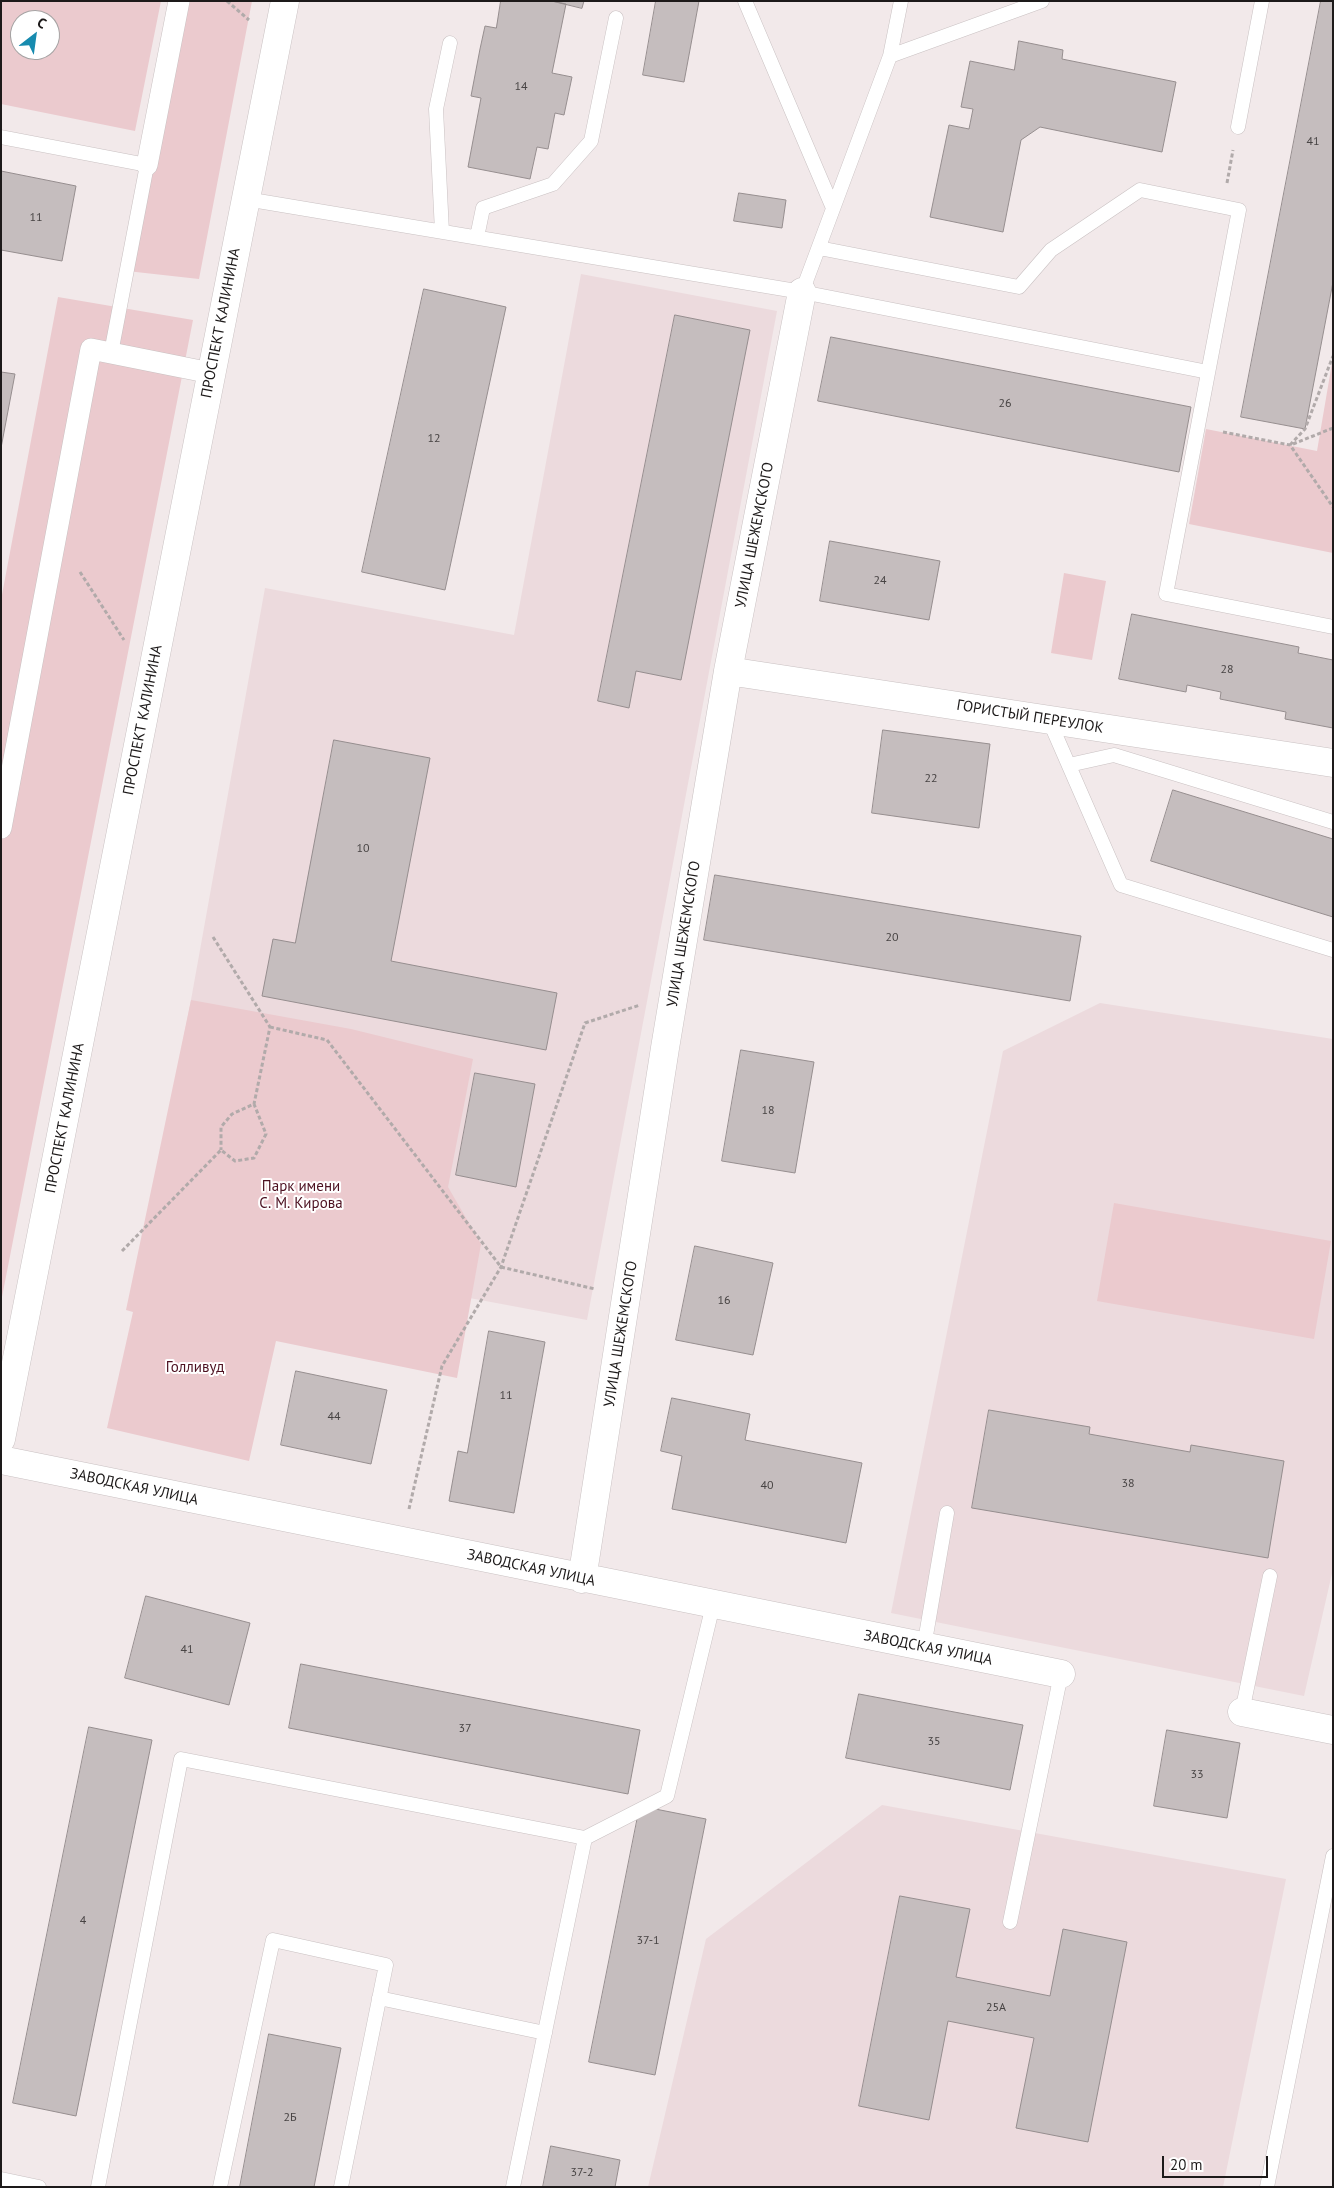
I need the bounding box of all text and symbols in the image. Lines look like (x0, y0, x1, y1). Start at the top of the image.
north arrow (10, 10, 60, 60)
text: С (34, 13, 50, 33)
house number: 14 (514, 80, 528, 94)
house number: 41 (1306, 135, 1320, 149)
house number: 11 (29, 211, 43, 225)
street label: ПРОСПЕКТ КАЛИНИНА (198, 246, 244, 400)
house number: 26 (998, 397, 1012, 411)
house number: 12 (427, 432, 441, 446)
street label: УЛИЦА ШЕЖЕМСКОГО (732, 461, 778, 609)
house number: 24 (873, 574, 887, 588)
street label: ПРОСПЕКТ КАЛИНИНА (120, 643, 166, 797)
house number: 28 (1220, 663, 1234, 677)
street label: ГОРИСТЫЙ ПЕРЕУЛОК (955, 696, 1105, 738)
house number: 22 (924, 772, 938, 786)
house number: 10 (356, 842, 370, 856)
street label: УЛИЦА ШЕЖЕМСКОГО (664, 860, 704, 1008)
house number: 20 (885, 931, 899, 945)
street label: ПРОСПЕКТ КАЛИНИНА (42, 1041, 88, 1195)
house number: 18 (761, 1104, 775, 1118)
park label: Парк имени С. М. Кирова (259, 1178, 343, 1213)
street label: УЛИЦА ШЕЖЕМСКОГО (601, 1260, 641, 1408)
house number: 16 (717, 1294, 731, 1308)
park label: Голливуд (166, 1359, 224, 1377)
house number: 11 (499, 1389, 513, 1403)
house number: 44 (327, 1410, 341, 1424)
street label: ЗАВОДСКАЯ УЛИЦА (68, 1465, 200, 1509)
house number: 38 (1121, 1477, 1135, 1491)
house number: 40 (760, 1479, 774, 1493)
street label: ЗАВОДСКАЯ УЛИЦА (465, 1546, 597, 1590)
street label: ЗАВОДСКАЯ УЛИЦА (862, 1627, 994, 1669)
house number: 41 (180, 1643, 194, 1657)
house number: 37 (458, 1722, 472, 1736)
house number: 35 (927, 1735, 941, 1749)
house number: 33 (1190, 1768, 1204, 1782)
house number: 4 (80, 1914, 86, 1928)
house number: 37-1 (636, 1934, 660, 1948)
house number: 25А (986, 2001, 1006, 2015)
house number: 2Б (283, 2111, 297, 2125)
scale bar (1164, 2146, 1270, 2178)
text: 20 m (1170, 2155, 1203, 2174)
house number: 37-2 (570, 2166, 594, 2180)

